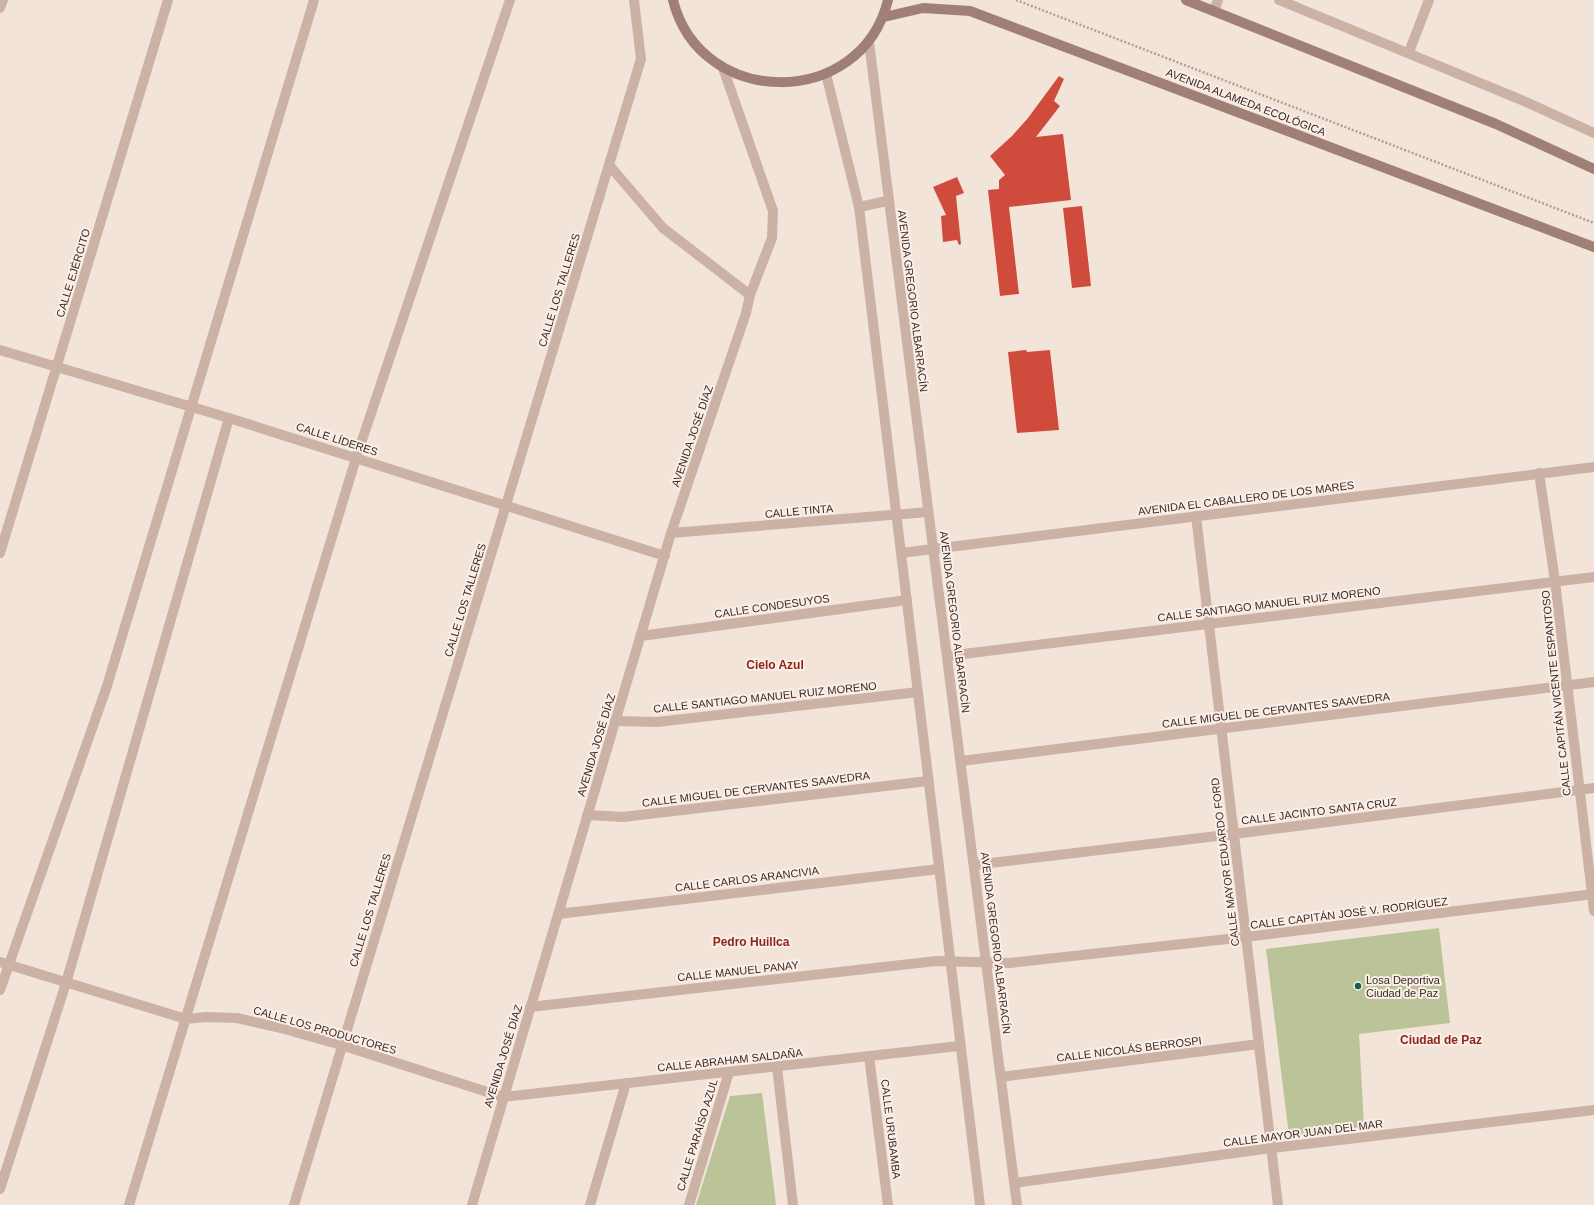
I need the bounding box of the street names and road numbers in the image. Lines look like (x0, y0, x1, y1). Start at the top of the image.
street label: AVENIDA ALAMEDA ECOLÓGICA (1165, 66, 1328, 138)
street label: AVENIDA GREGORIO ALBARRACÍN (896, 209, 930, 393)
street label: CALLE EJÉRCITO (54, 227, 92, 319)
street label: CALLE LOS TALLERES (536, 232, 582, 348)
street label: AVENIDA JOSÉ DÍAZ (669, 383, 715, 488)
street label: CALLE LÍDERES (295, 420, 379, 458)
street label: AVENIDA EL CABALLERO DE LOS MARES (1137, 479, 1355, 517)
street label: CALLE TINTA (764, 502, 834, 520)
street label: AVENIDA GREGORIO ALBARRACÍN (938, 530, 972, 714)
street label: CALLE LOS TALLERES (442, 542, 488, 658)
street label: CALLE SANTIAGO MANUEL RUIZ MORENO (1157, 584, 1382, 624)
street label: CALLE CAPITÁN VICENTE ESPANTOSO (1539, 589, 1573, 796)
street label: CALLE CONDESUYOS (714, 592, 830, 620)
street label: CALLE SANTIAGO MANUEL RUIZ MORENO (653, 679, 878, 715)
street label: CALLE MIGUEL DE CERVANTES SAAVEDRA (1161, 690, 1391, 730)
street label: AVENIDA JOSÉ DÍAZ (575, 692, 617, 798)
street label: CALLE MIGUEL DE CERVANTES SAAVEDRA (641, 769, 871, 809)
street label: CALLE MAYOR EDUARDO FORD (1209, 777, 1241, 947)
street label: CALLE JACINTO SANTA CRUZ (1241, 795, 1398, 827)
street label: AVENIDA GREGORIO ALBARRACÍN (979, 851, 1013, 1035)
street label: CALLE LOS TALLERES (347, 852, 393, 968)
street label: CALLE CARLOS ARANCIVIA (674, 864, 820, 894)
street label: CALLE CAPITÁN JOSÉ V. RODRÍGUEZ (1250, 895, 1449, 931)
street label: CALLE MANUEL PANAY (677, 959, 800, 983)
street label: AVENIDA JOSÉ DÍAZ (482, 1003, 524, 1109)
street label: CALLE LOS PRODUCTORES (252, 1004, 398, 1056)
street label: CALLE NICOLÁS BERROSPI (1056, 1034, 1202, 1064)
street label: CALLE ABRAHAM SALDAÑA (657, 1046, 804, 1074)
street label: CALLE PARAÍSO AZUL (674, 1078, 720, 1192)
street label: CALLE URUBAMBA (879, 1079, 903, 1180)
street label: CALLE MAYOR JUAN DEL MAR (1222, 1117, 1384, 1149)

